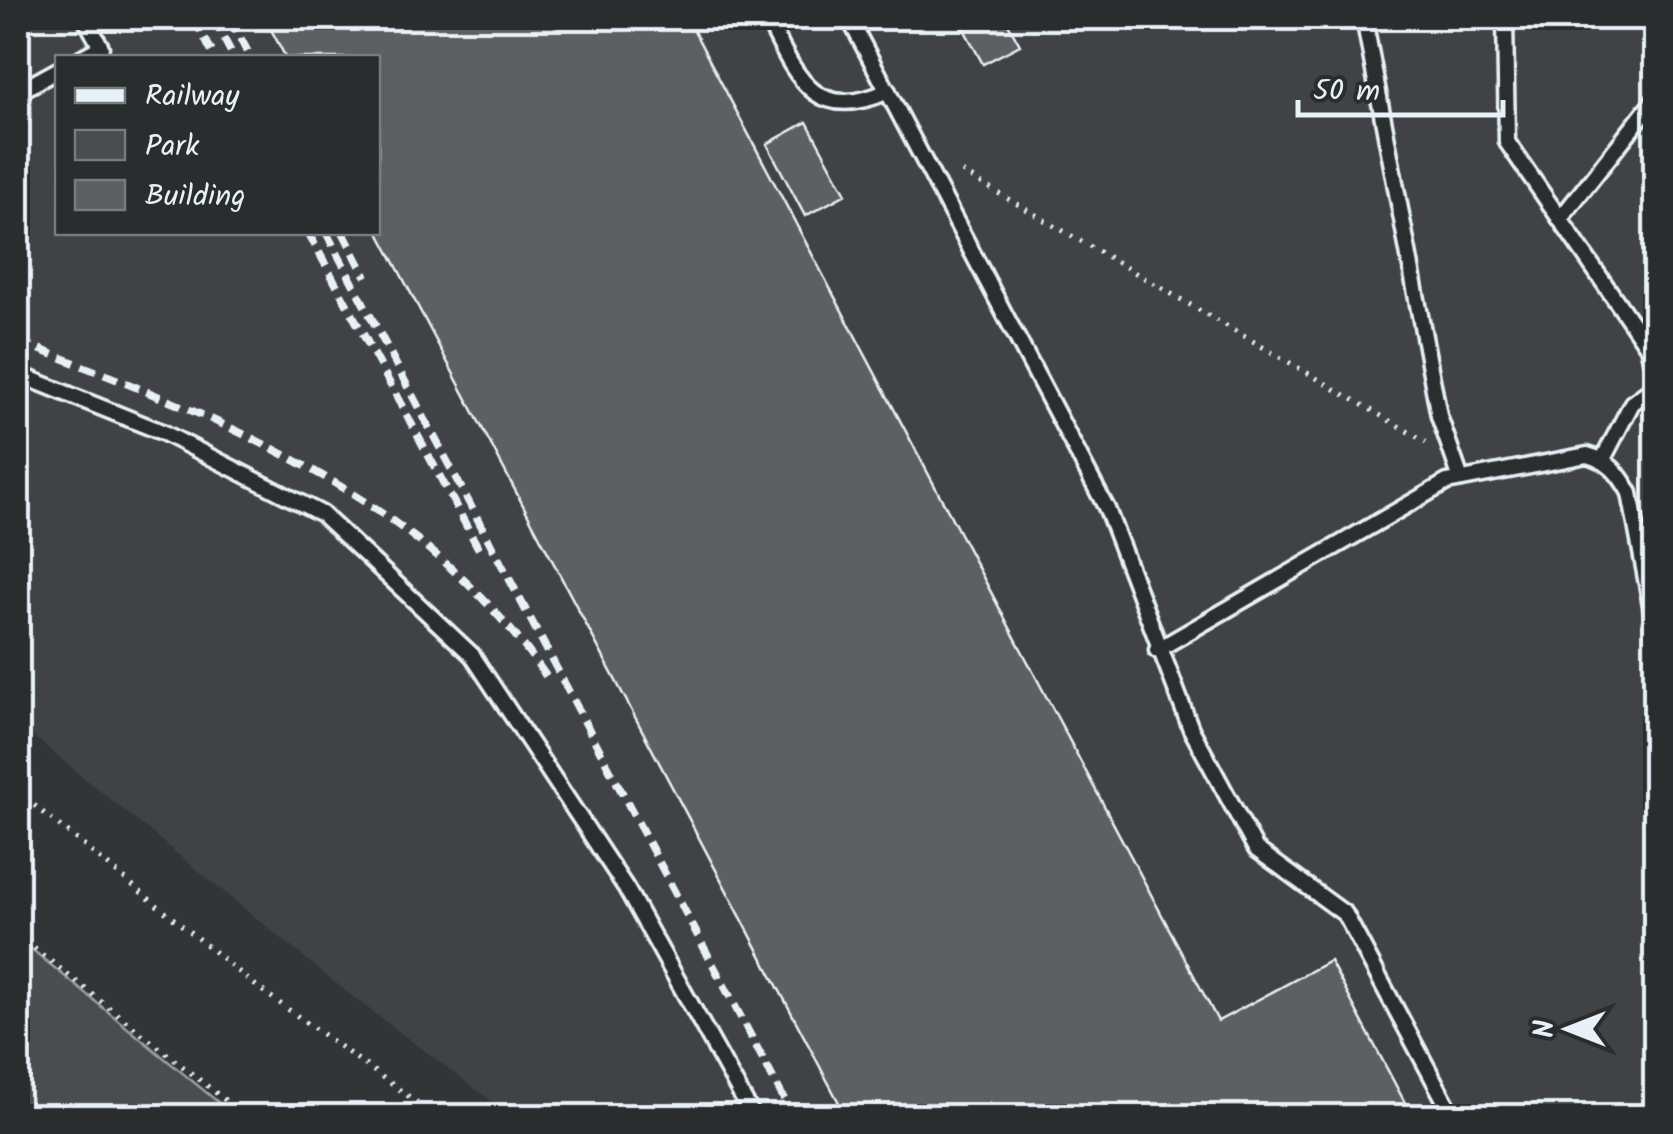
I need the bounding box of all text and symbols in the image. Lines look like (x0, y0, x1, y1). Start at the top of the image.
legend (55, 55, 380, 235)
scale bar (1298, 55, 1503, 117)
text: 50 m (1313, 68, 1380, 116)
text: Railway (145, 73, 240, 121)
text: Park (145, 123, 200, 171)
text: Building (145, 173, 245, 221)
north arrow (1518, 979, 1618, 1079)
text: N (1523, 1020, 1568, 1038)

